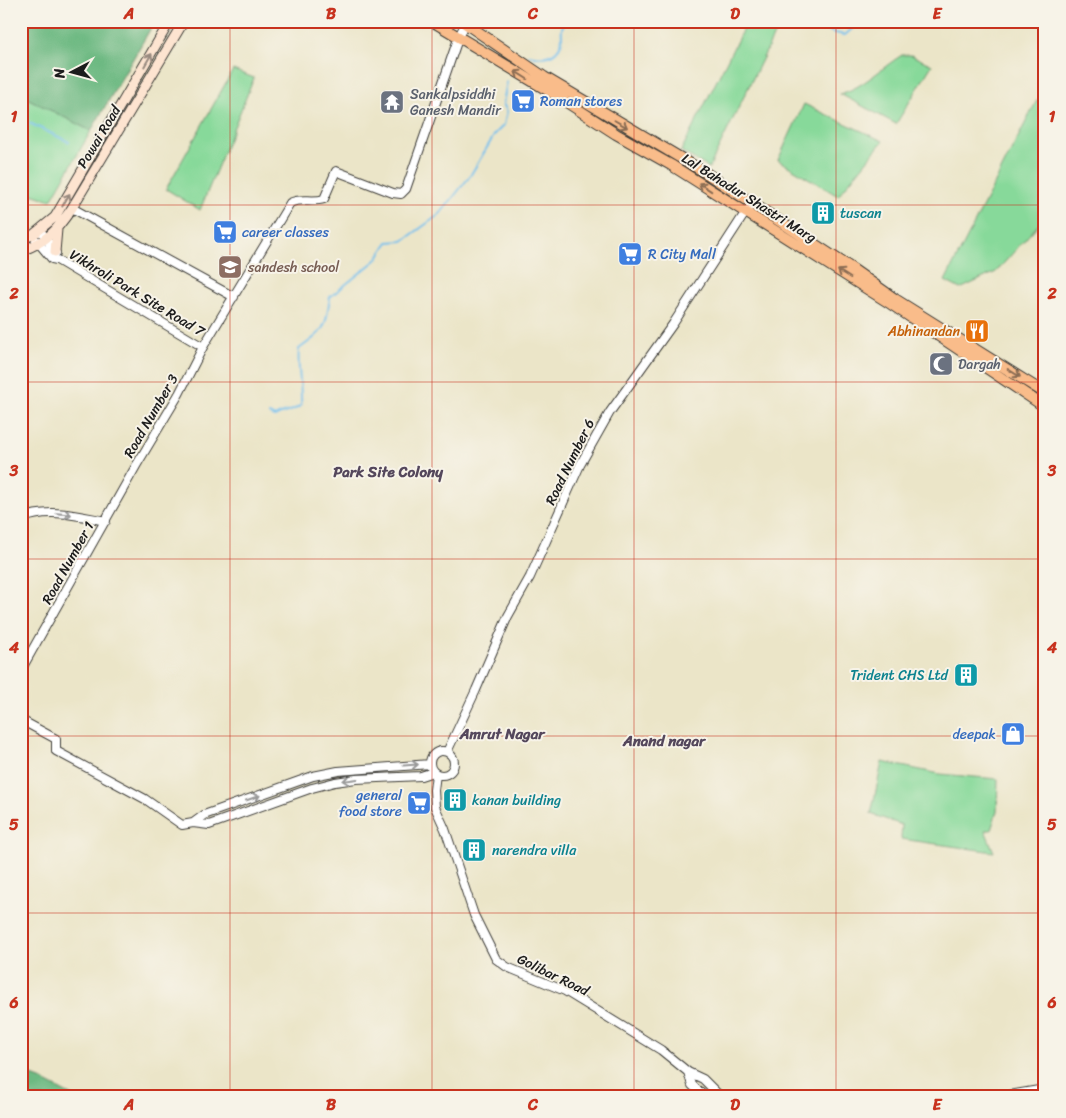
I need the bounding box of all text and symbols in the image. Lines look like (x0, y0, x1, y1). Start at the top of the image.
text: A (123, 0, 134, 28)
text: B (326, 0, 337, 28)
text: C (527, 0, 539, 28)
text: D (730, 0, 740, 28)
text: E (933, 0, 943, 28)
north arrow (48, 48, 98, 98)
one-way arrow (143, 53, 153, 67)
text: N (47, 67, 73, 80)
one-way arrow (515, 69, 529, 79)
place label: Sankalpsiddhi Ganesh Mandir (410, 82, 502, 123)
supermarket icon: Roman stores (510, 88, 536, 114)
temple icon: Sankalpsiddhi Ganesh Mandir (379, 89, 405, 115)
place label: Roman stores (540, 89, 622, 114)
street label: Powai Road (70, 99, 129, 173)
text: 1 (11, 102, 18, 131)
text: 1 (1049, 102, 1056, 131)
one-way arrow (613, 119, 627, 129)
street label: Lal Bahadur Shastri Marg (677, 146, 821, 250)
one-way arrow (698, 181, 712, 191)
one-way arrow (61, 193, 71, 207)
building icon: tuscan (810, 200, 836, 226)
place label: tuscan (840, 201, 882, 226)
supermarket icon: career classes (212, 219, 238, 245)
place label: career classes (242, 220, 329, 245)
supermarket icon: R City Mall (617, 241, 643, 267)
place label: R City Mall (648, 242, 717, 267)
street label: Vikhroli Park Site Road 7 (64, 243, 210, 344)
school or university icon: sandesh school (217, 254, 243, 280)
place label: sandesh school (247, 255, 340, 280)
one-way arrow (837, 269, 851, 279)
text: 2 (8, 279, 19, 308)
text: 2 (1046, 279, 1057, 308)
restaurant icon: Abhinandan (964, 318, 990, 344)
place label: Abhinandan (887, 319, 960, 344)
mosque icon: Dargah (928, 351, 954, 377)
place label: Dargah (958, 352, 1001, 377)
street label: Road Number 3 (117, 369, 185, 463)
one-way arrow (1007, 369, 1021, 379)
street label: Road Number 6 (538, 414, 602, 510)
text: 3 (9, 456, 19, 485)
text: 3 (1047, 456, 1057, 485)
district label: Park Site Colony (333, 459, 443, 485)
one-way arrow (55, 510, 71, 519)
street label: Road Number 1 (35, 517, 101, 609)
text: 4 (8, 633, 19, 662)
text: 4 (1046, 633, 1057, 662)
building icon: Trident CHS Ltd (953, 662, 979, 688)
place label: Trident CHS Ltd (850, 663, 950, 688)
district label: Amrut Nagar (459, 721, 546, 747)
shop icon: deepak (1000, 721, 1026, 747)
place label: deepak (952, 722, 996, 747)
district label: Anand nagar (622, 728, 707, 754)
one-way arrow (403, 760, 419, 770)
one-way arrow (342, 775, 358, 785)
place label: general food store (339, 783, 403, 824)
building icon: kanan building (442, 787, 468, 813)
place label: kanan building (472, 788, 561, 813)
supermarket icon: general food store (406, 790, 432, 816)
one-way arrow (245, 793, 261, 802)
text: 5 (9, 810, 19, 839)
text: 5 (1047, 810, 1057, 839)
building icon: narendra villa (461, 837, 487, 863)
place label: narendra villa (492, 838, 577, 863)
street label: Golibar Road (513, 947, 595, 1004)
text: 6 (8, 988, 19, 1017)
text: 6 (1046, 988, 1057, 1017)
text: A (123, 1090, 134, 1118)
text: B (326, 1090, 337, 1118)
text: C (527, 1090, 539, 1118)
text: D (730, 1090, 740, 1118)
text: E (933, 1090, 943, 1118)

